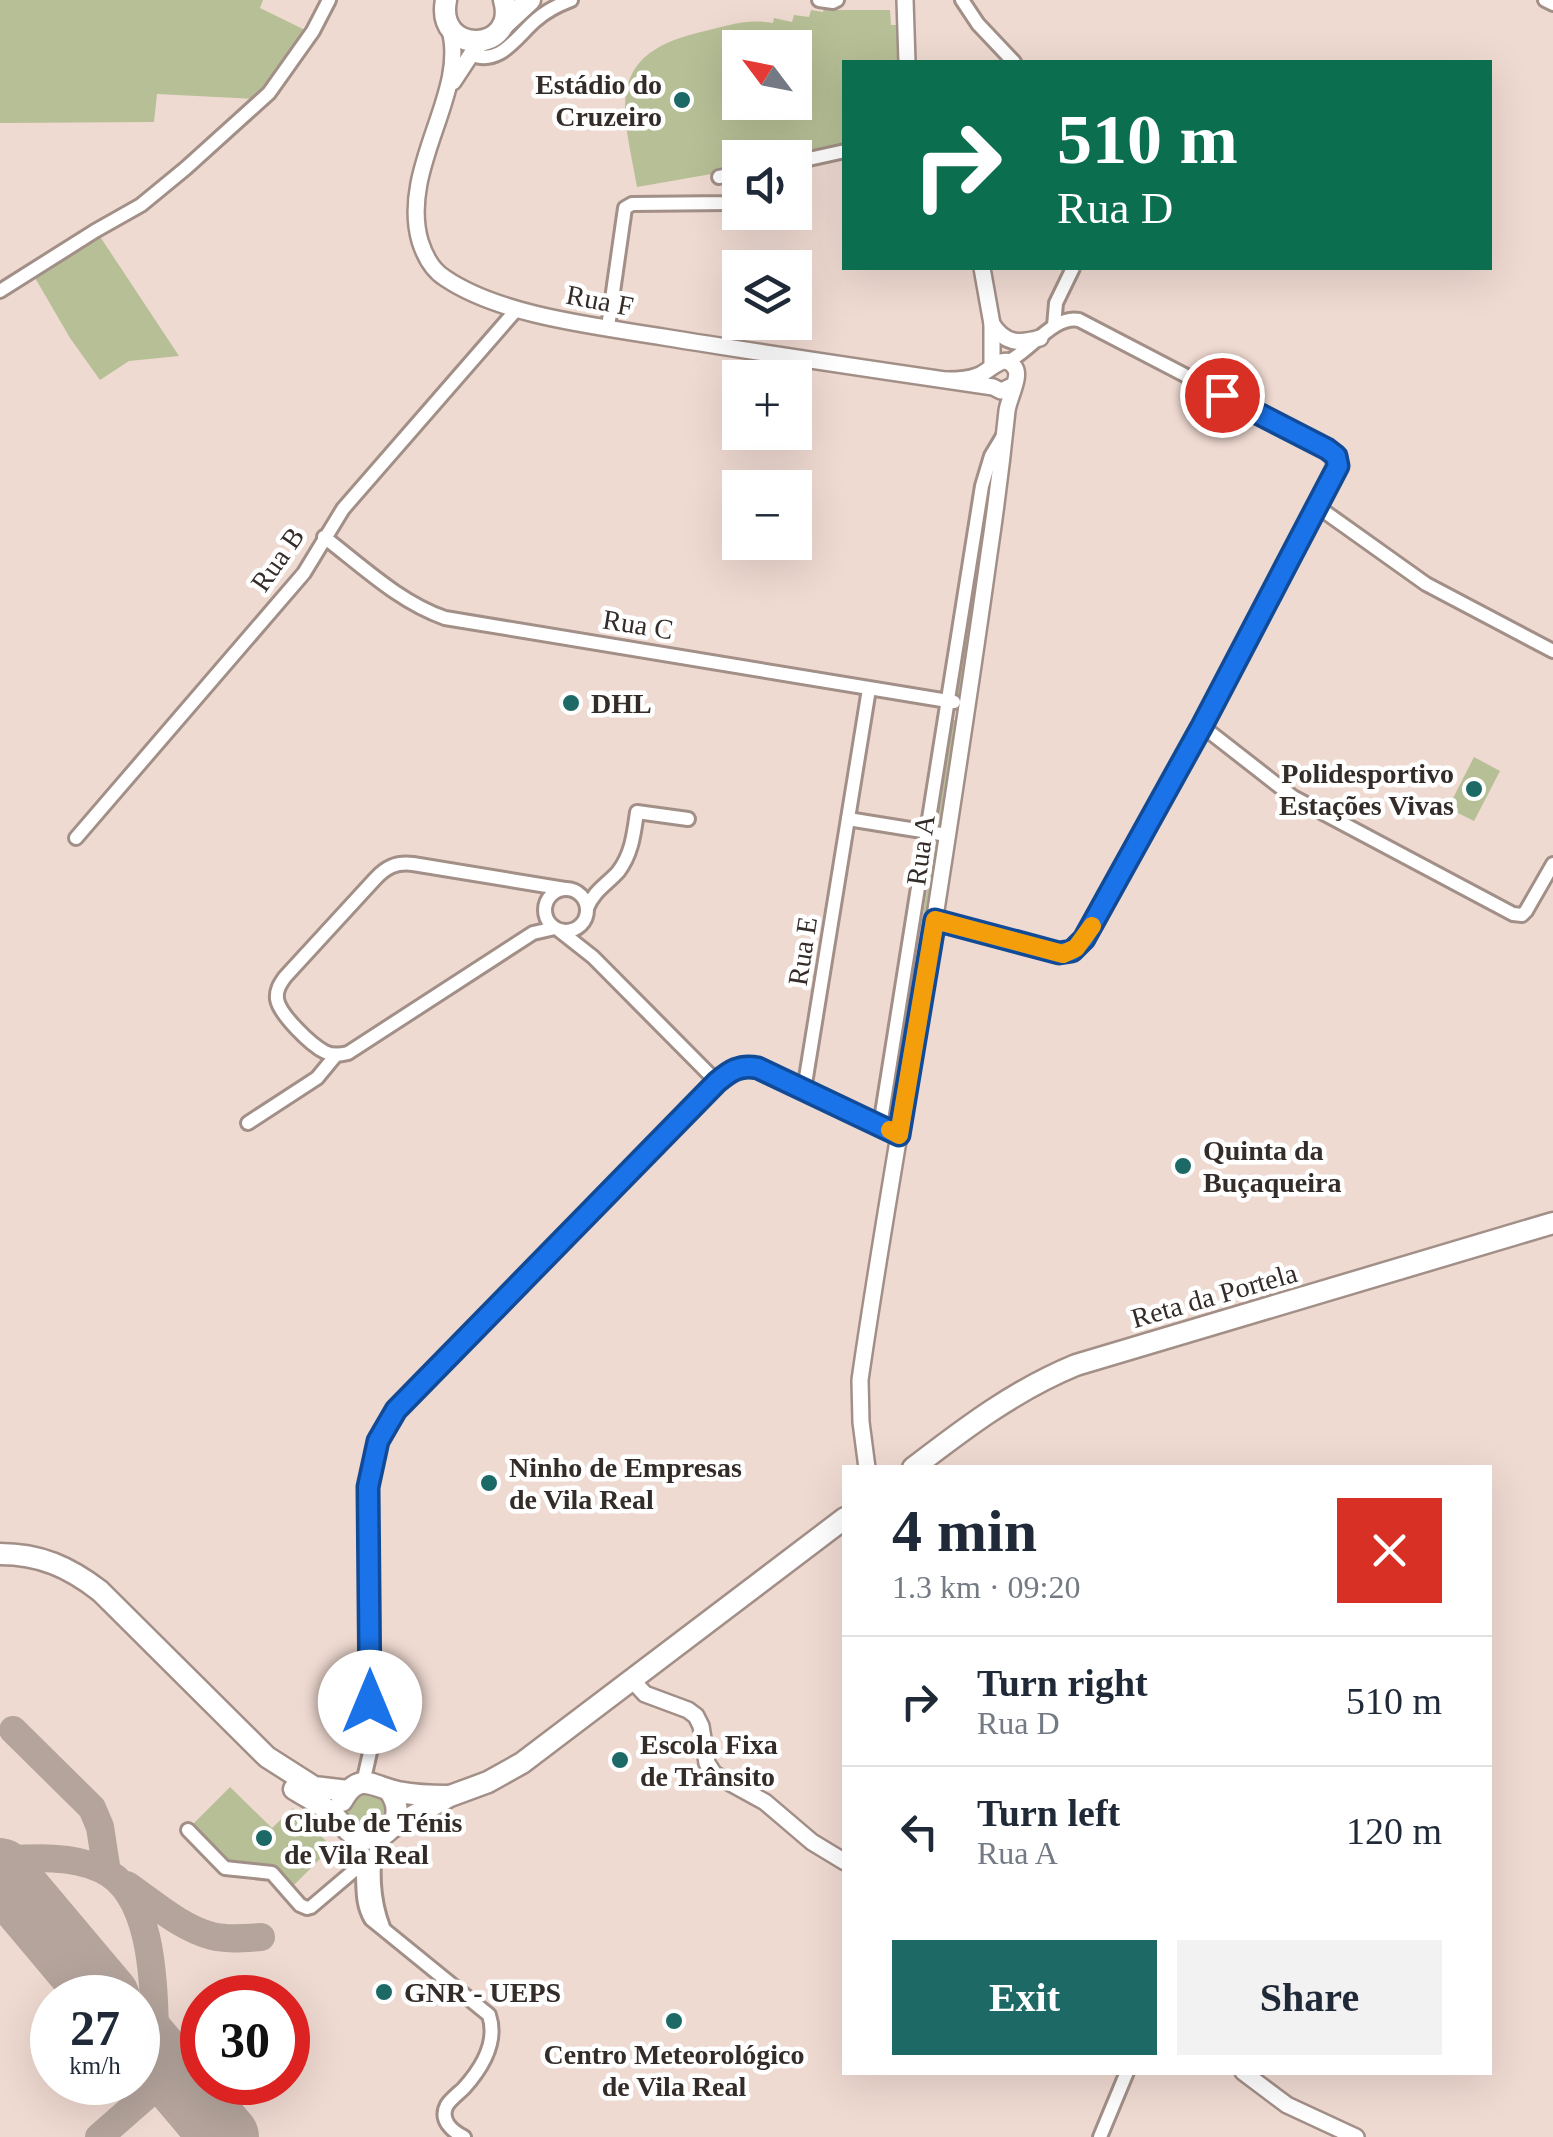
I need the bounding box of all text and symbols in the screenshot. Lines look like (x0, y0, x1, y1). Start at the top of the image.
north arrow (722, 30, 812, 120)
map controls (722, 30, 812, 560)
place label: Estádio do Cruzeiro (535, 69, 662, 132)
marker: Estádio do Cruzeiro (671, 89, 693, 111)
icon: right (892, 100, 1022, 230)
text: 510 m (1057, 101, 1238, 178)
button: sound (722, 140, 812, 230)
text: Rua D (1057, 183, 1173, 233)
button: layers (722, 250, 812, 340)
street label: Rua F (564, 279, 636, 322)
pin (1180, 353, 1265, 438)
button: + (722, 360, 812, 450)
icon: arrive (1195, 368, 1250, 423)
button: − (722, 470, 812, 560)
street label: Rua B (244, 521, 310, 597)
street label: Rua C (601, 604, 675, 645)
place label: DHL (591, 688, 652, 719)
marker: DHL (560, 692, 582, 714)
place label: Polidesportivo Estações Vivas (1279, 758, 1454, 821)
marker: Polidesportivo Estações Vivas (1463, 778, 1485, 800)
street label: Rua A (900, 812, 941, 887)
street label: Rua E (782, 914, 823, 988)
place label: Quinta da Buçaqueira (1203, 1135, 1341, 1198)
marker: Quinta da Buçaqueira (1172, 1155, 1194, 1177)
street label: Reta da Portela (1128, 1257, 1301, 1334)
place label: Ninho de Empresas de Vila Real (509, 1452, 742, 1515)
marker: Ninho de Empresas de Vila Real (478, 1472, 500, 1494)
text: 4 min (892, 1498, 1037, 1564)
button: close (1337, 1498, 1442, 1603)
text: 1.3 km · 09:20 (892, 1569, 1080, 1605)
position arrow (318, 1650, 422, 1754)
text: Turn right (977, 1662, 1148, 1704)
icon: right (892, 1674, 947, 1729)
text: 510 m (1346, 1680, 1442, 1722)
text: Rua D (977, 1705, 1060, 1741)
place label: Escola Fixa de Trânsito (640, 1729, 778, 1792)
marker: Escola Fixa de Trânsito (609, 1749, 631, 1771)
text: Turn left (977, 1792, 1120, 1834)
icon: left (892, 1804, 947, 1859)
place label: Clube de Ténis de Vila Real (284, 1807, 463, 1870)
text: 120 m (1346, 1810, 1442, 1852)
marker: Clube de Ténis de Vila Real (253, 1827, 275, 1849)
text: Rua A (977, 1835, 1058, 1871)
button: Exit (892, 1940, 1157, 2055)
button: Share (1177, 1940, 1442, 2055)
speed limit sign: 30 (180, 1975, 310, 2105)
place label: GNR - UEPS (404, 1977, 561, 2008)
marker: GNR - UEPS (373, 1981, 395, 2003)
text: 27 (70, 2000, 120, 2056)
marker: Centro Meteorológico de Vila Real (663, 2010, 685, 2032)
place label: Centro Meteorológico de Vila Real (544, 2039, 804, 2102)
text: km/h (69, 2052, 121, 2079)

